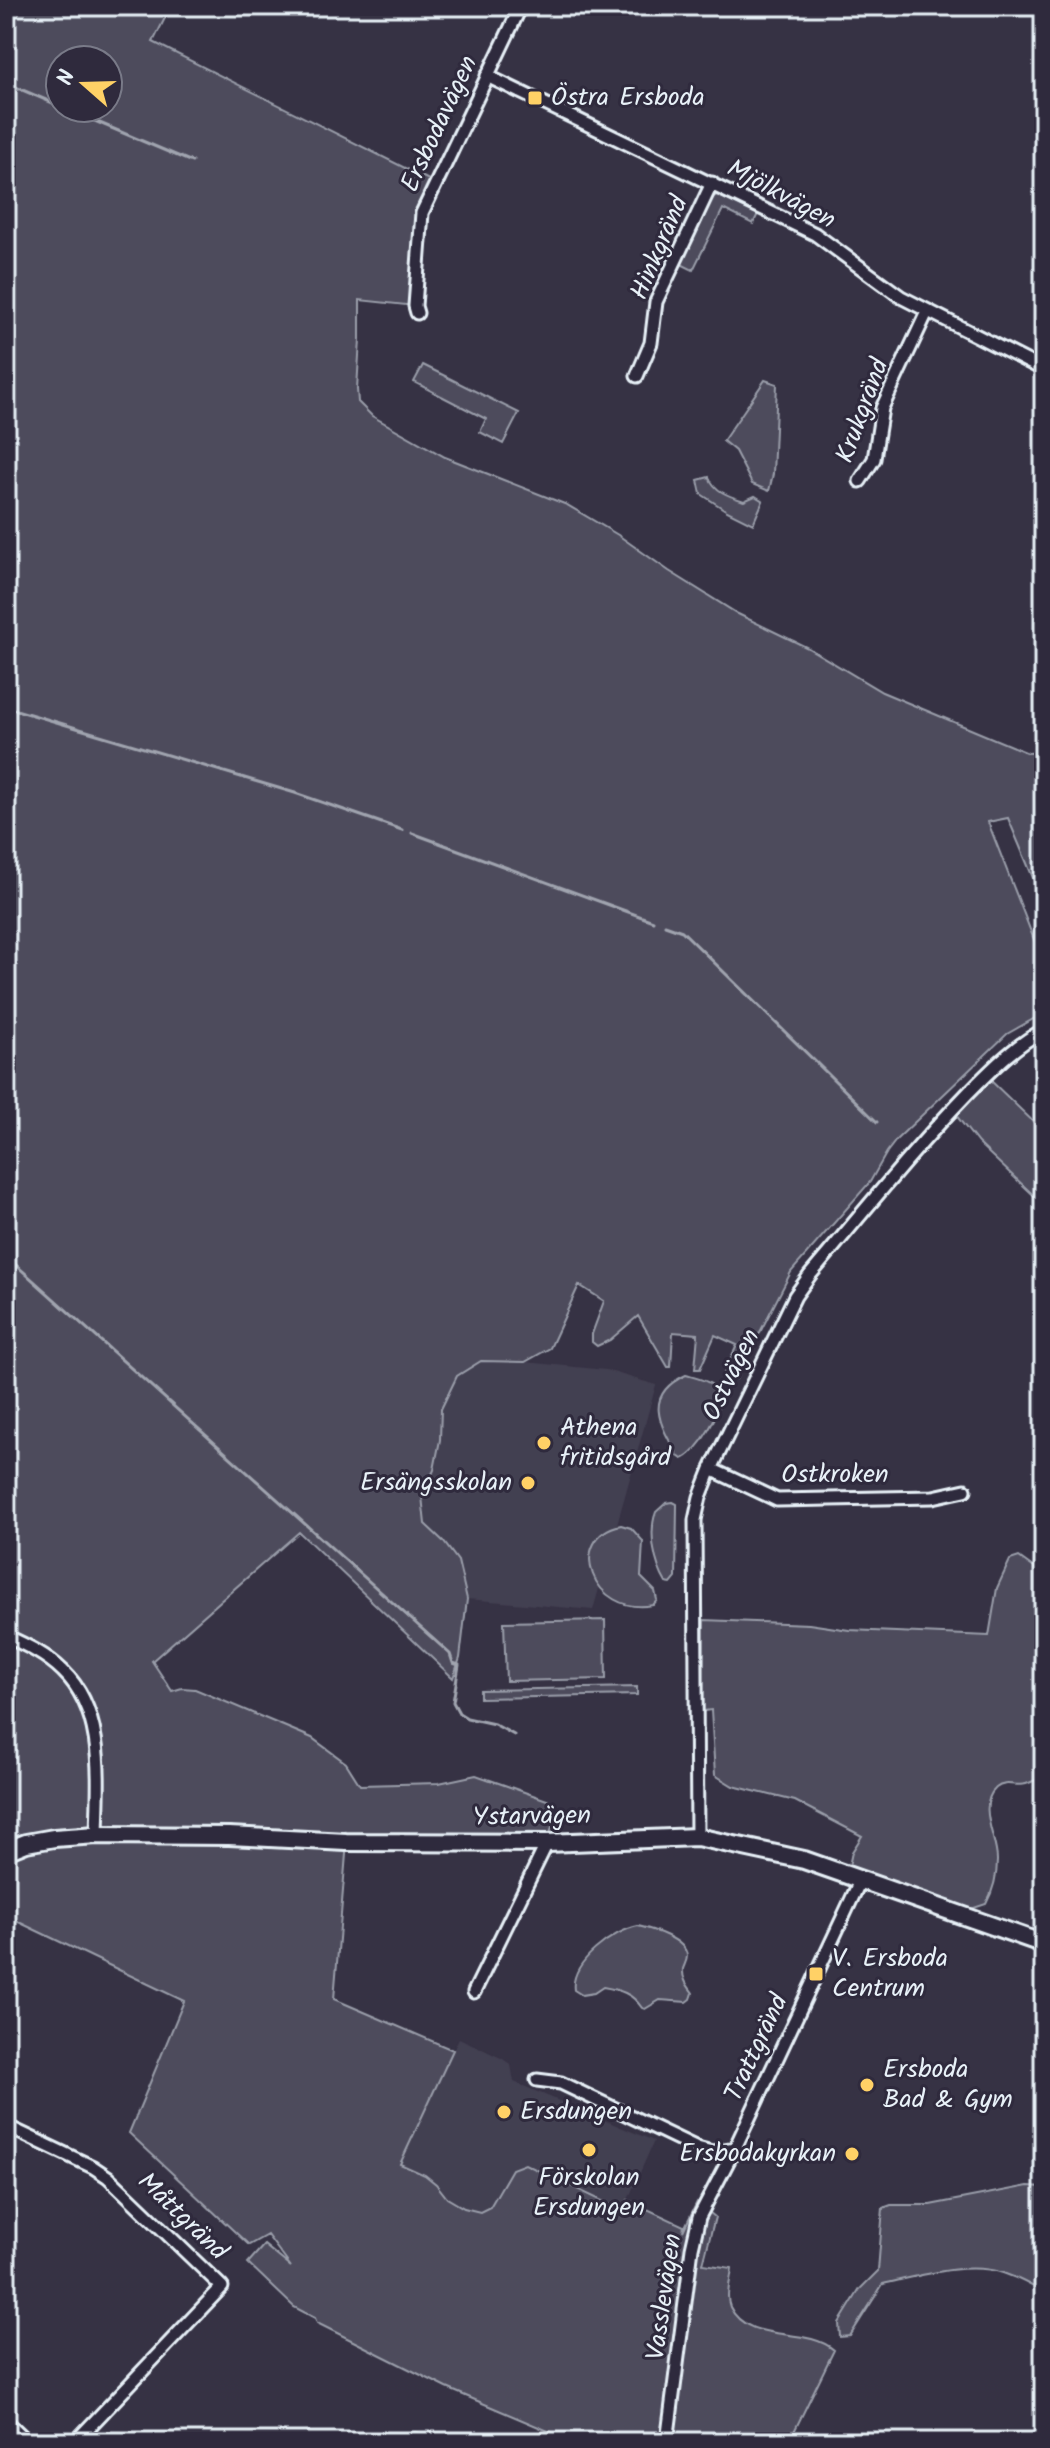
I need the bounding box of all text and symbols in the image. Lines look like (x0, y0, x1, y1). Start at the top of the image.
north arrow (44, 44, 124, 124)
street label: Ersbodavägen (390, 49, 490, 199)
text: N (49, 65, 86, 91)
place label: Östra Ersboda (551, 77, 705, 119)
marker: Östra Ersboda (526, 89, 544, 107)
street label: Mjölkvägen (719, 149, 843, 241)
street label: Hinkgränd (619, 188, 701, 307)
street label: Krukgränd (825, 352, 902, 469)
street label: Ostvägen (692, 1322, 772, 1428)
place label: Athena fritidsgård (560, 1407, 672, 1479)
marker: Athena fritidsgård (535, 1434, 553, 1452)
street label: Ostkroken (781, 1454, 889, 1496)
place label: Ersängsskolan (360, 1462, 512, 1504)
marker: Ersängsskolan (519, 1474, 537, 1492)
street label: Ystarvägen (473, 1795, 591, 1839)
place label: V. Ersboda Centrum (832, 1938, 948, 2010)
marker: V. Ersboda Centrum (807, 1965, 825, 1983)
street label: Trattgränd (714, 1986, 801, 2109)
place label: Ersboda Bad & Gym (883, 2049, 1013, 2121)
marker: Ersboda Bad & Gym (858, 2076, 876, 2094)
place label: Ersdungen (520, 2091, 632, 2133)
marker: Ersdungen (495, 2103, 513, 2121)
place label: Ersbodakyrkan (679, 2133, 836, 2175)
marker: Förskolan Ersdungen (580, 2141, 598, 2159)
marker: Ersbodakyrkan (843, 2145, 861, 2163)
place label: Förskolan Ersdungen (533, 2157, 645, 2229)
street label: Måttgränd (127, 2163, 238, 2272)
street label: Vasslevägen (635, 2231, 695, 2363)

